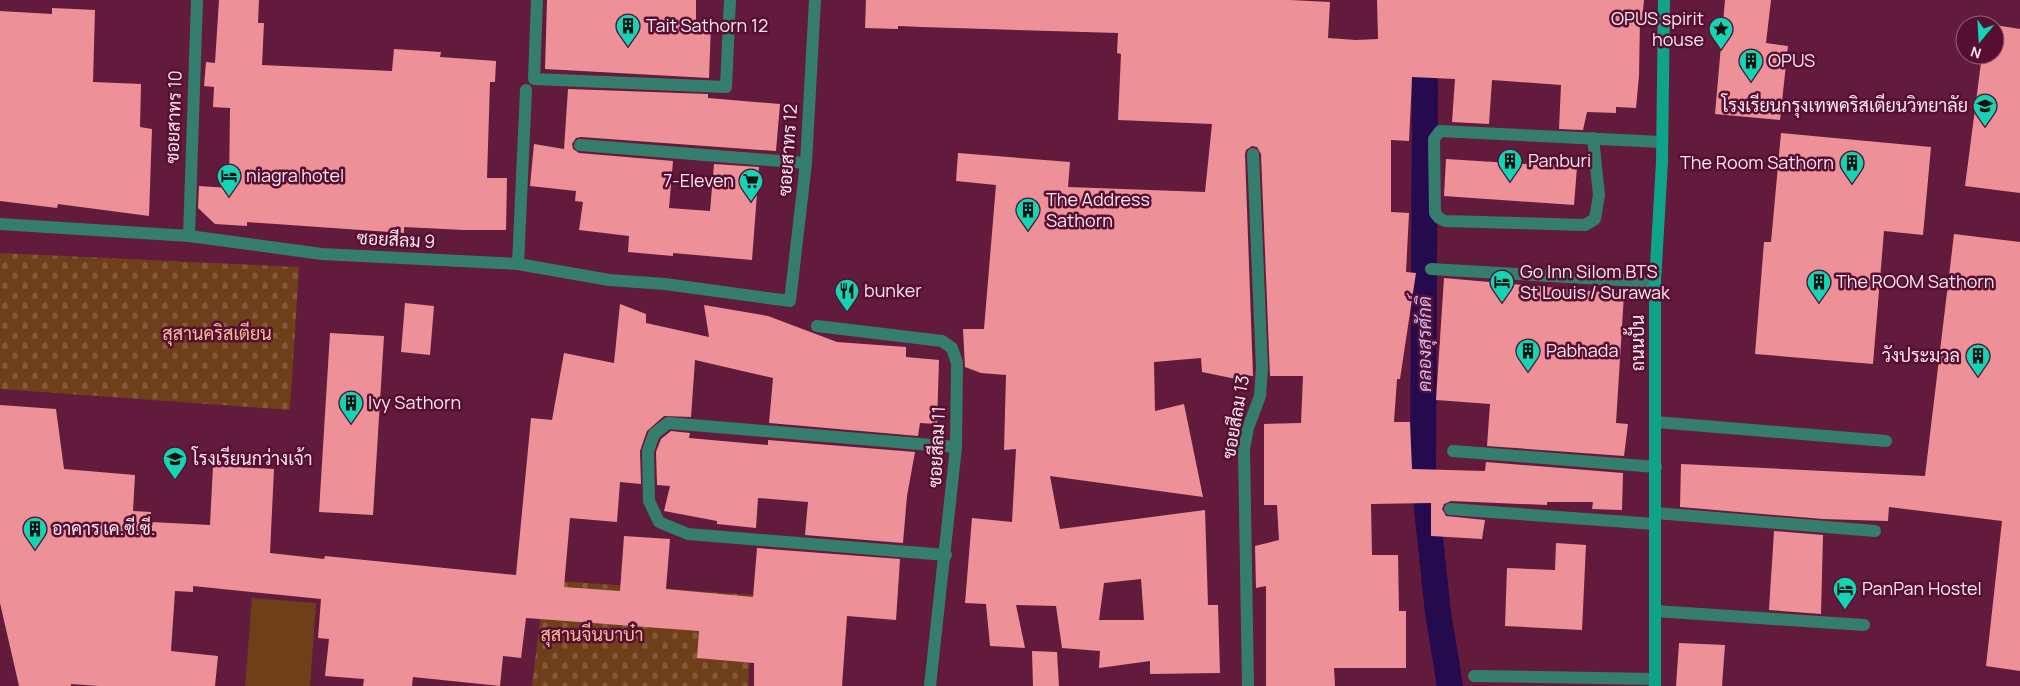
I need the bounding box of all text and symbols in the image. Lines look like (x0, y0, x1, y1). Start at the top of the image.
place label: OPUS spirit house (1611, 6, 1704, 51)
building icon: Tait Sathorn 12 (615, 13, 641, 47)
place label: Tait Sathorn 12 (646, 13, 768, 37)
north arrow (1955, 15, 2005, 65)
place icon: OPUS spirit house (1708, 16, 1734, 50)
text: N (1968, 42, 1984, 63)
building icon: OPUS (1738, 48, 1764, 82)
place label: OPUS (1768, 48, 1815, 72)
street label: ซอยสาทร 10 (159, 70, 187, 164)
place label: โรงเรียนกรุงเทพคริสเตียนวิทยาลัย (1721, 93, 1968, 118)
school or university icon: โรงเรียนกรุงเทพคริสเตียนวิทยาลัย (1972, 93, 1998, 127)
street label: ซอยสาทร 12 (772, 103, 802, 197)
building icon: Panburi (1497, 148, 1523, 182)
place label: Panburi (1528, 148, 1591, 172)
place label: The Room Sathorn (1680, 150, 1834, 174)
building icon: The Room Sathorn (1839, 150, 1865, 184)
hotel icon: niagra hotel (216, 163, 242, 197)
place label: niagra hotel (246, 163, 344, 187)
place label: 7-Eleven (663, 168, 734, 192)
supermarket icon: 7-Eleven (738, 168, 764, 202)
place label: The Address Sathorn (1046, 187, 1150, 232)
building icon: The Address Sathorn (1015, 197, 1041, 231)
street label: ซอยสีลม 9 (356, 225, 436, 253)
place label: Go Inn Silom BTS St Louis / Surawak (1520, 259, 1671, 304)
hotel icon: Go Inn Silom BTS St Louis / Surawak (1489, 269, 1515, 303)
building icon: The ROOM Sathorn (1806, 269, 1832, 303)
place label: The ROOM Sathorn (1836, 269, 1995, 293)
restaurant icon: bunker (834, 278, 860, 312)
place label: bunker (864, 278, 922, 302)
water label: คลองสุรศักดิ์ (1406, 292, 1437, 392)
street label: ถนนปั้น (1623, 315, 1649, 371)
park label: สุสานคริสเตียน (162, 321, 272, 346)
building icon: Pabhada (1515, 338, 1541, 372)
place label: Pabhada (1546, 338, 1618, 362)
place label: วังประมวล (1882, 343, 1960, 367)
building icon: วังประมวล (1965, 343, 1991, 377)
street label: ซอยสีลม 13 (1216, 373, 1254, 461)
building icon: Ivy Sathorn (338, 390, 364, 424)
place label: Ivy Sathorn (368, 390, 461, 414)
street label: ซอยสีลม 11 (922, 406, 950, 488)
school or university icon: โรงเรียนกว่างเจ้า (162, 446, 188, 480)
place label: โรงเรียนกว่างเจ้า (191, 446, 313, 470)
building icon: อาคาร เค.ซี.ซี. (22, 516, 48, 550)
place label: อาคาร เค.ซี.ซี. (52, 516, 156, 540)
hotel icon: PanPan Hostel (1832, 576, 1858, 610)
place label: PanPan Hostel (1862, 576, 1982, 600)
park label: สุสานจีนบาบ๋า (540, 622, 644, 647)

